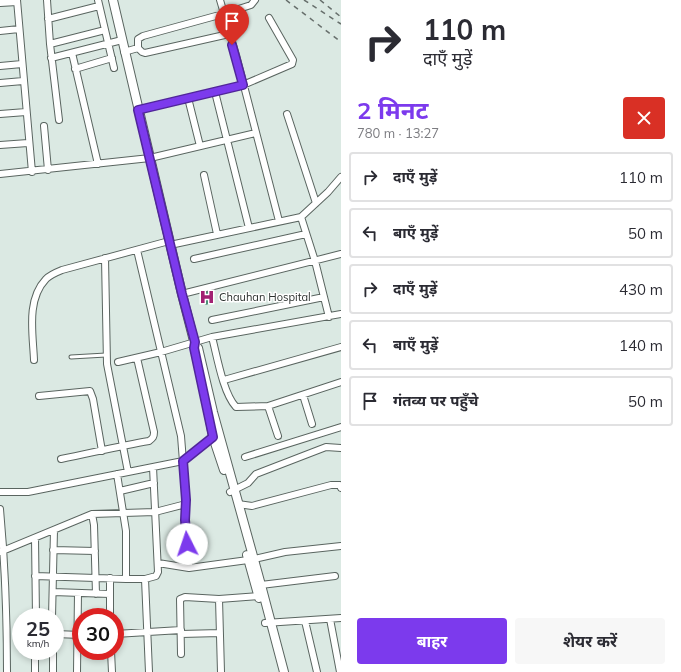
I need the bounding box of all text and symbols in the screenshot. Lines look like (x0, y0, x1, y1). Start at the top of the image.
pin (215, 4, 249, 45)
icon: arrive (221, 10, 243, 32)
text: 110 m (423, 12, 506, 47)
icon: right (357, 16, 409, 68)
text: दाएँ मुड़ें (423, 47, 472, 70)
text: 2 मिनट (357, 95, 428, 125)
button: close (623, 97, 665, 139)
text: 780 m · 13:27 (357, 125, 439, 141)
icon: right (359, 166, 381, 188)
text: दाएँ मुड़ें (393, 167, 437, 186)
text: 110 m (619, 168, 663, 187)
icon: left (359, 222, 381, 244)
text: बाएँ मुड़ें (393, 223, 438, 242)
text: 50 m (628, 224, 663, 243)
icon: right (359, 278, 381, 300)
text: दाएँ मुड़ें (393, 279, 437, 298)
text: 430 m (619, 280, 663, 299)
hospital icon: Chauhan Hospital (198, 288, 216, 306)
place label: Chauhan Hospital (219, 290, 311, 304)
icon: left (359, 334, 381, 356)
text: बाएँ मुड़ें (393, 335, 438, 354)
text: 140 m (619, 336, 663, 355)
icon: arrive (359, 390, 381, 412)
text: गंतव्य पर पहुँचे (393, 391, 478, 410)
text: 50 m (628, 392, 663, 411)
position arrow (166, 523, 208, 565)
speed limit sign: 30 (72, 608, 124, 660)
text: 25 (26, 616, 50, 641)
button: बाहर (357, 618, 507, 664)
button: शेयर करें (515, 618, 665, 664)
text: km/h (27, 637, 49, 650)

